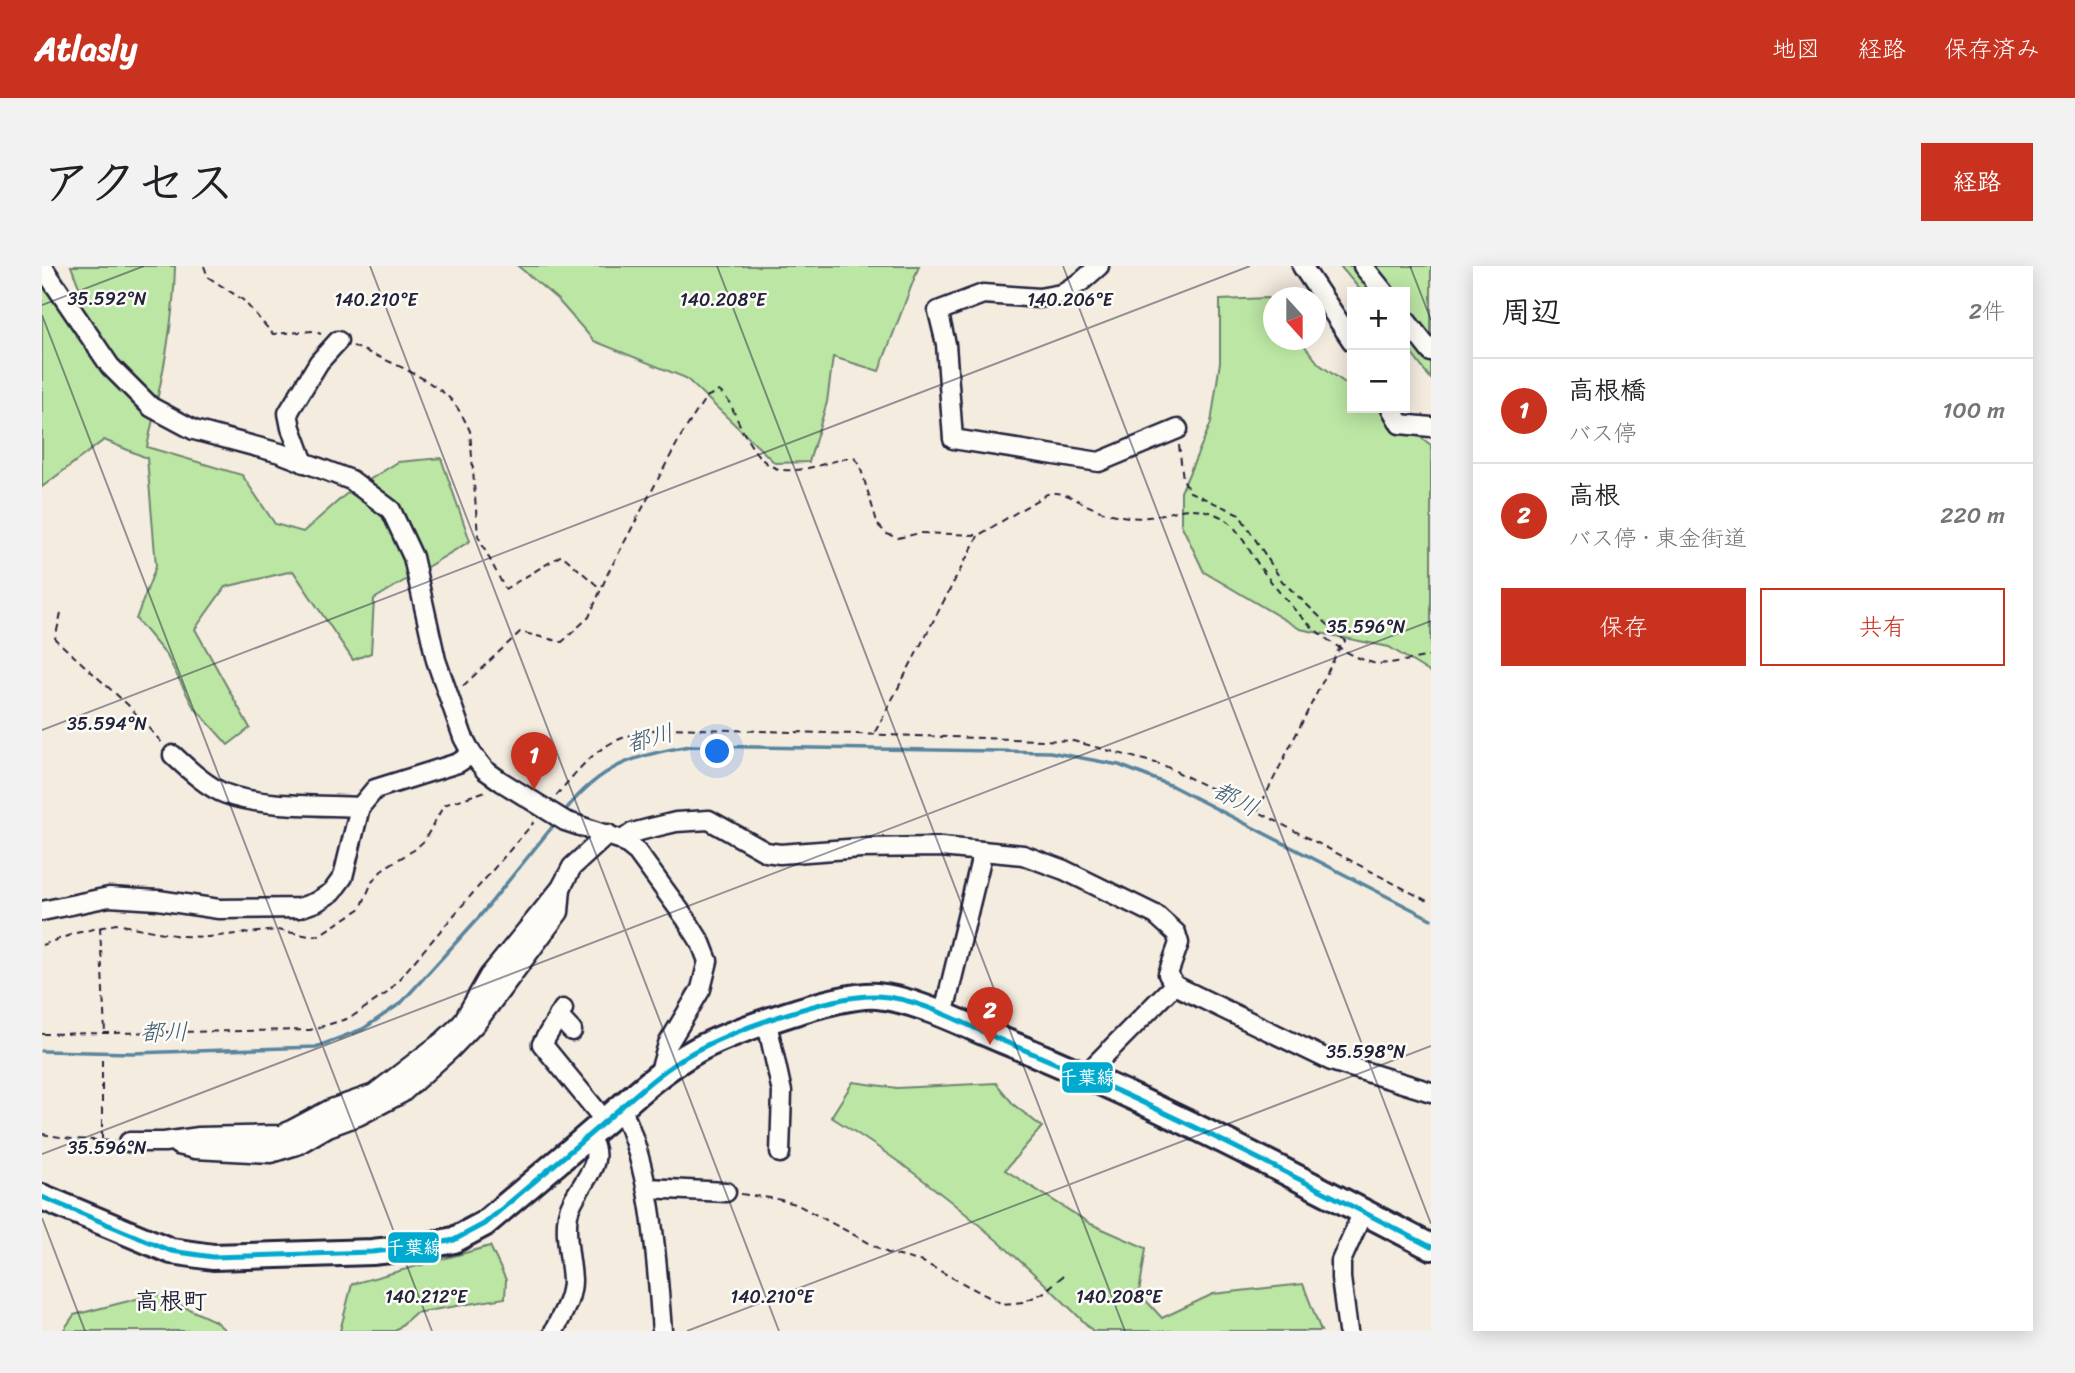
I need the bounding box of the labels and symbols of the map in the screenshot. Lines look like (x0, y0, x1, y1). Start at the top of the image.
text: 35.592°N (68, 283, 147, 315)
text: 140.210°E (335, 284, 418, 316)
text: 140.208°E (680, 284, 767, 316)
text: 140.206°E (1027, 284, 1114, 316)
north arrow (1263, 287, 1326, 350)
text: 35.596°N (1327, 611, 1406, 643)
text: 35.594°N (67, 708, 147, 740)
water label: 都川 (621, 712, 679, 764)
pin: 1 (511, 732, 557, 790)
your location (700, 734, 734, 768)
water label: 都川 (1205, 769, 1267, 829)
pin: 2 (967, 987, 1013, 1045)
water label: 都川 (140, 1011, 188, 1053)
text: 35.598°N (1326, 1036, 1406, 1068)
text: 千葉線 (1058, 1061, 1116, 1094)
line badge: 千葉線 (1061, 1061, 1114, 1094)
text: 35.596°N (68, 1132, 147, 1164)
text: 千葉線 (385, 1231, 443, 1264)
line badge: 千葉線 (387, 1231, 440, 1264)
district label: 高根町 (135, 1280, 207, 1322)
text: 140.212°E (385, 1281, 468, 1313)
text: 140.210°E (731, 1281, 814, 1313)
text: 140.208°E (1076, 1281, 1163, 1313)

